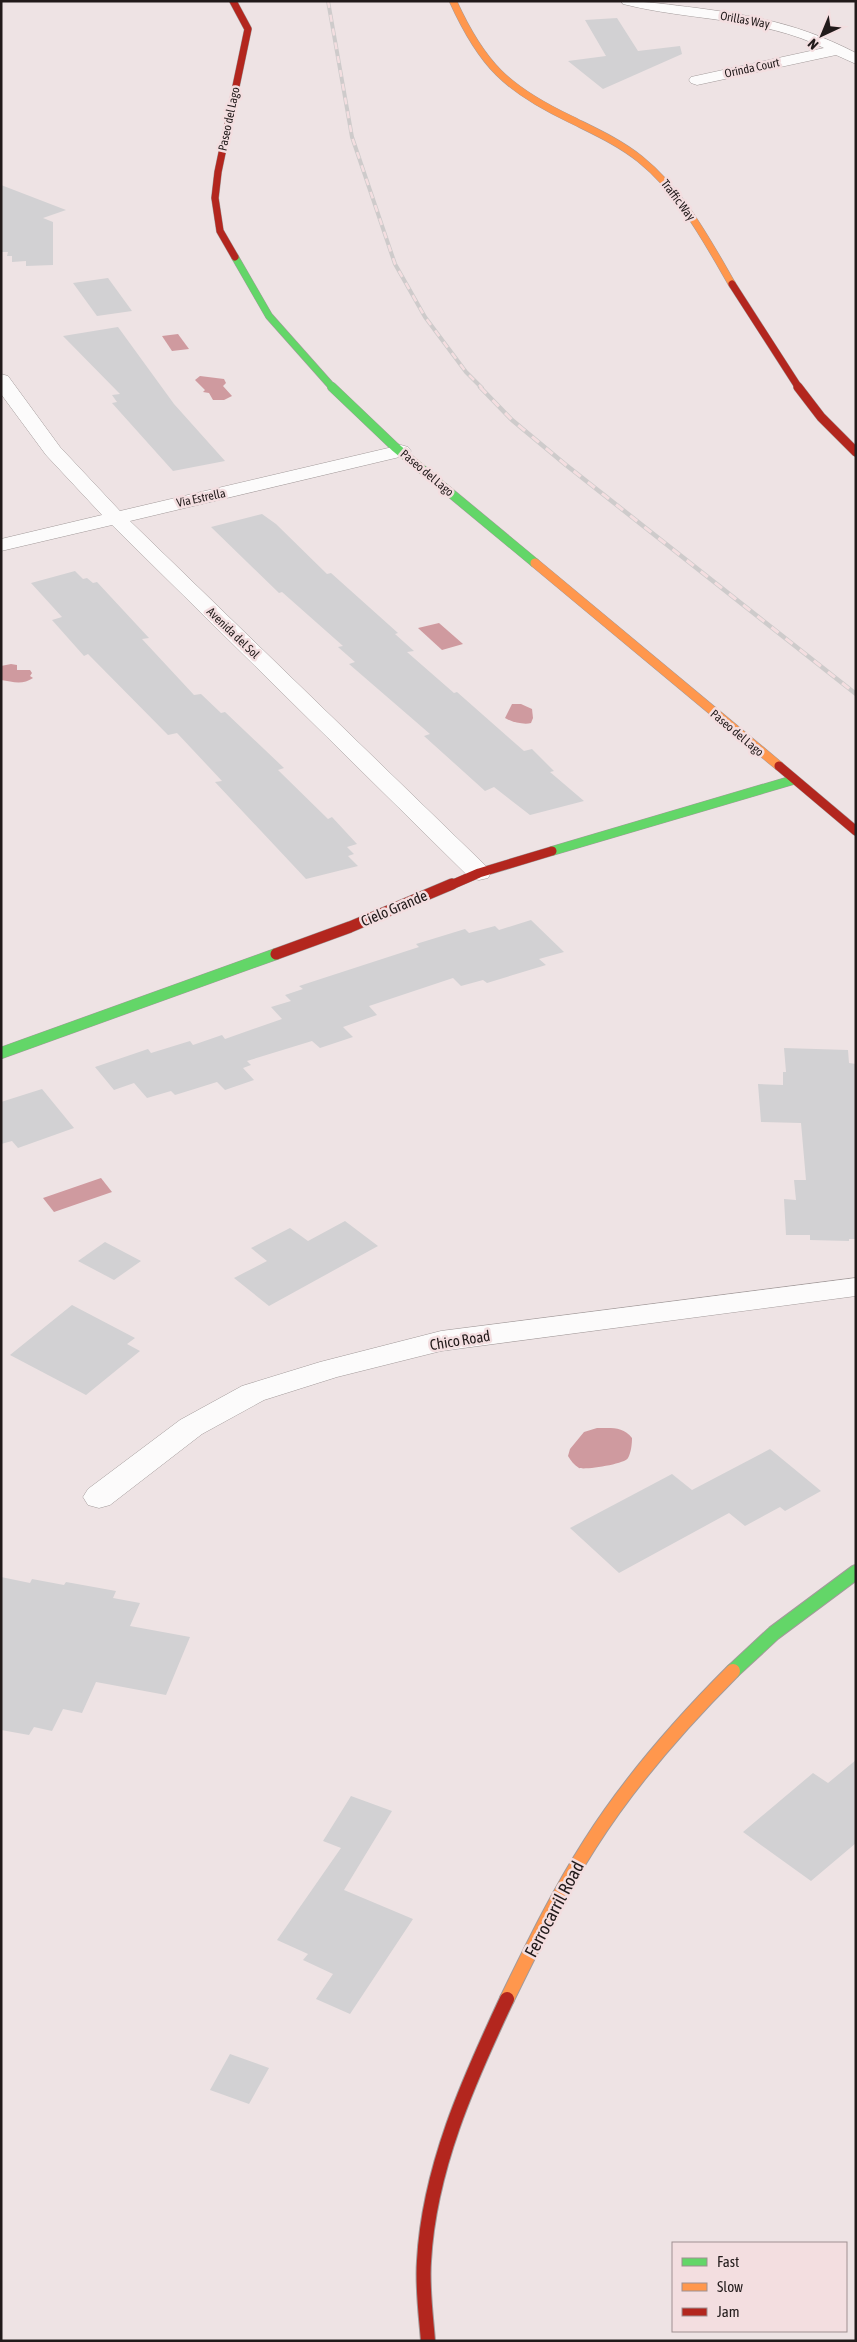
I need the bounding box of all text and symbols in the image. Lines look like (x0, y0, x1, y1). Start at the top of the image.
street label: Orillas Way (719, 9, 771, 31)
north arrow (797, 10, 847, 60)
text: N (804, 36, 821, 53)
street label: Orinda Court (723, 55, 781, 81)
street label: Paseo del Lago (215, 85, 243, 152)
street label: Traffic Way (658, 177, 698, 223)
street label: Paseo del Lago (398, 447, 457, 499)
street label: Via Estrella (175, 486, 227, 510)
street label: Avenida del Sol (204, 605, 263, 662)
street label: Paseo del Lago (708, 707, 767, 759)
street label: Cielo Grande (358, 886, 430, 930)
street label: Chico Road (429, 1327, 491, 1353)
street label: Ferrocarril Road (520, 1857, 588, 1961)
legend (672, 2242, 847, 2332)
text: Fast (717, 2253, 739, 2270)
text: Slow (717, 2278, 743, 2295)
text: Jam (717, 2303, 740, 2320)

